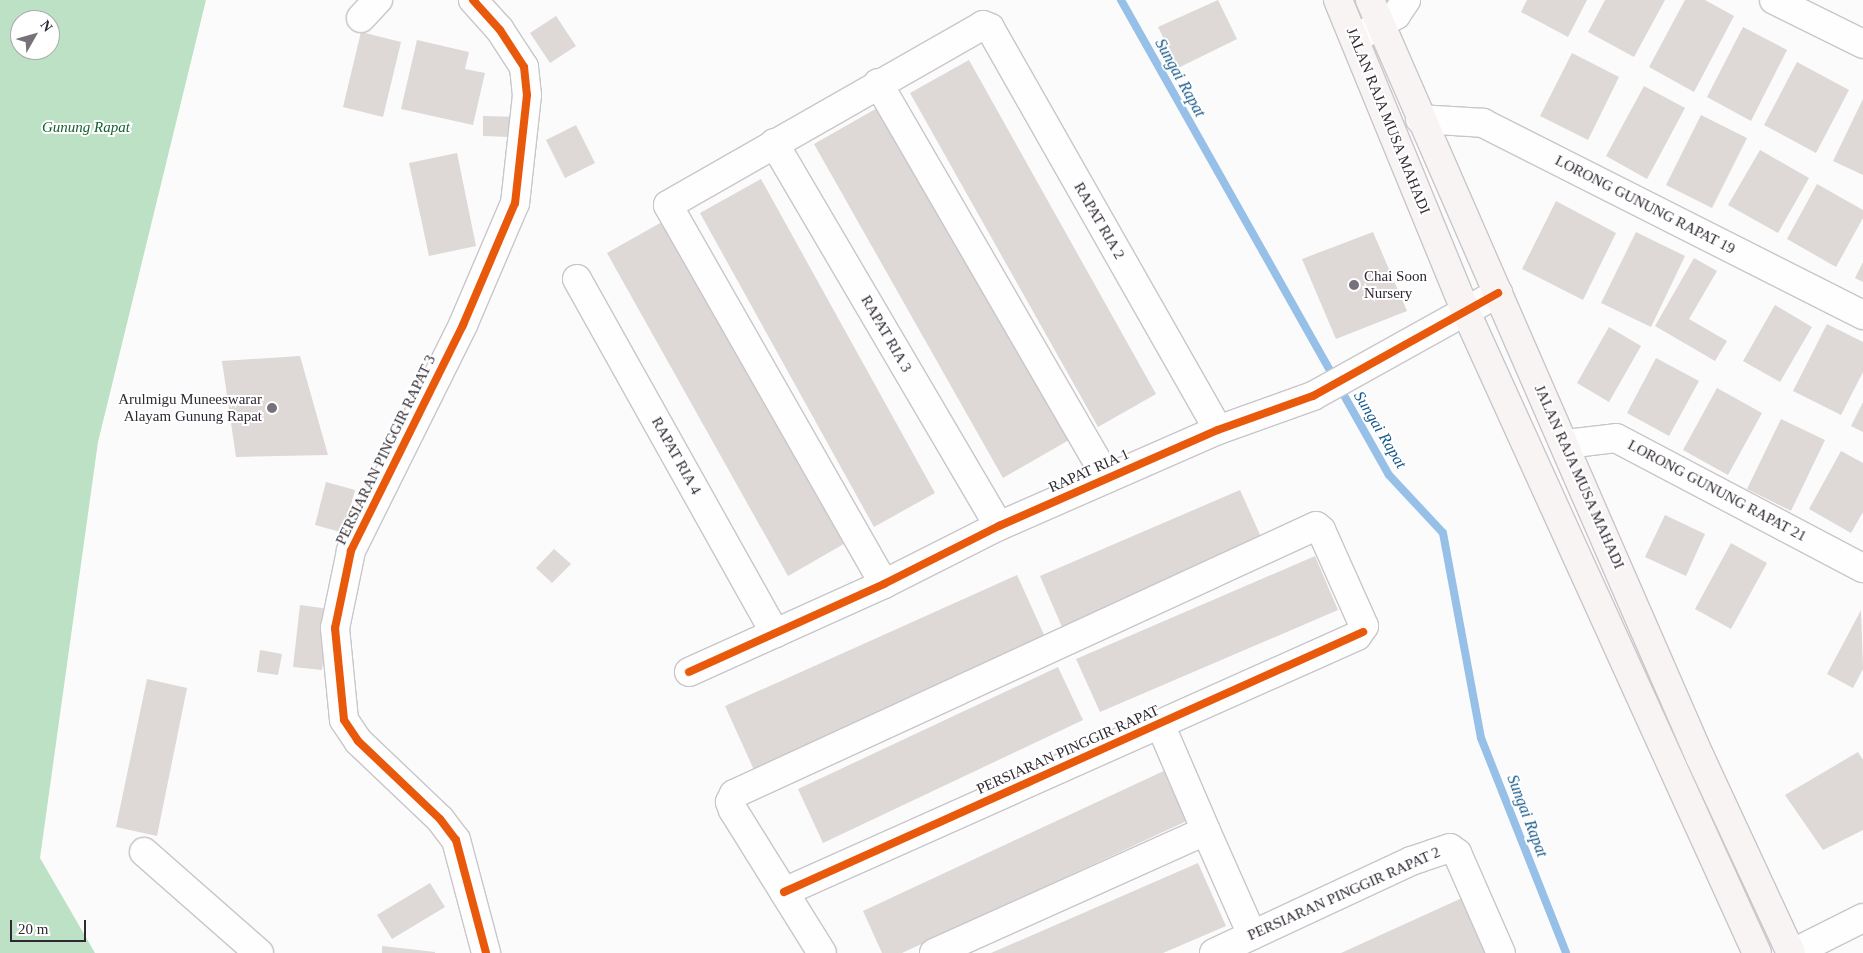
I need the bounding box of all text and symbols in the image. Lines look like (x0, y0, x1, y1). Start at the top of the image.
north arrow (10, 10, 60, 60)
text: N (37, 17, 55, 35)
street label: JALAN RAJA MUSA MAHADI (1342, 24, 1434, 218)
water label: Sungai Rapat (1151, 35, 1209, 121)
park label: Gunung Rapat (42, 119, 130, 137)
street label: LORONG GUNUNG RAPAT 19 (1552, 152, 1738, 258)
street label: RAPAT RIA 2 (1069, 179, 1129, 263)
place label: Chai Soon Nursery (1364, 267, 1427, 302)
marker: Chai Soon Nursery (1348, 279, 1360, 291)
street label: RAPAT RIA 3 (856, 292, 916, 376)
street label: PERSIARAN PINGGIR RAPAT 3 (332, 352, 440, 548)
street label: JALAN RAJA MUSA MAHADI (1530, 381, 1628, 573)
water label: Sungai Rapat (1349, 388, 1411, 472)
place label: Arulmigu Muneeswarar Alayam Gunung Rapat (118, 390, 262, 425)
marker: Arulmigu Muneeswarar Alayam Gunung Rapat (266, 402, 278, 414)
street label: RAPAT RIA 4 (647, 414, 705, 498)
street label: LORONG GUNUNG RAPAT 21 (1625, 436, 1809, 546)
street label: RAPAT RIA 1 (1046, 445, 1132, 497)
street label: PERSIARAN PINGGIR RAPAT (974, 702, 1162, 798)
water label: Sungai Rapat (1503, 772, 1551, 860)
street label: PERSIARAN PINGGIR RAPAT 2 (1245, 843, 1443, 945)
scale bar (12, 910, 89, 942)
text: 20 m (18, 921, 48, 937)

